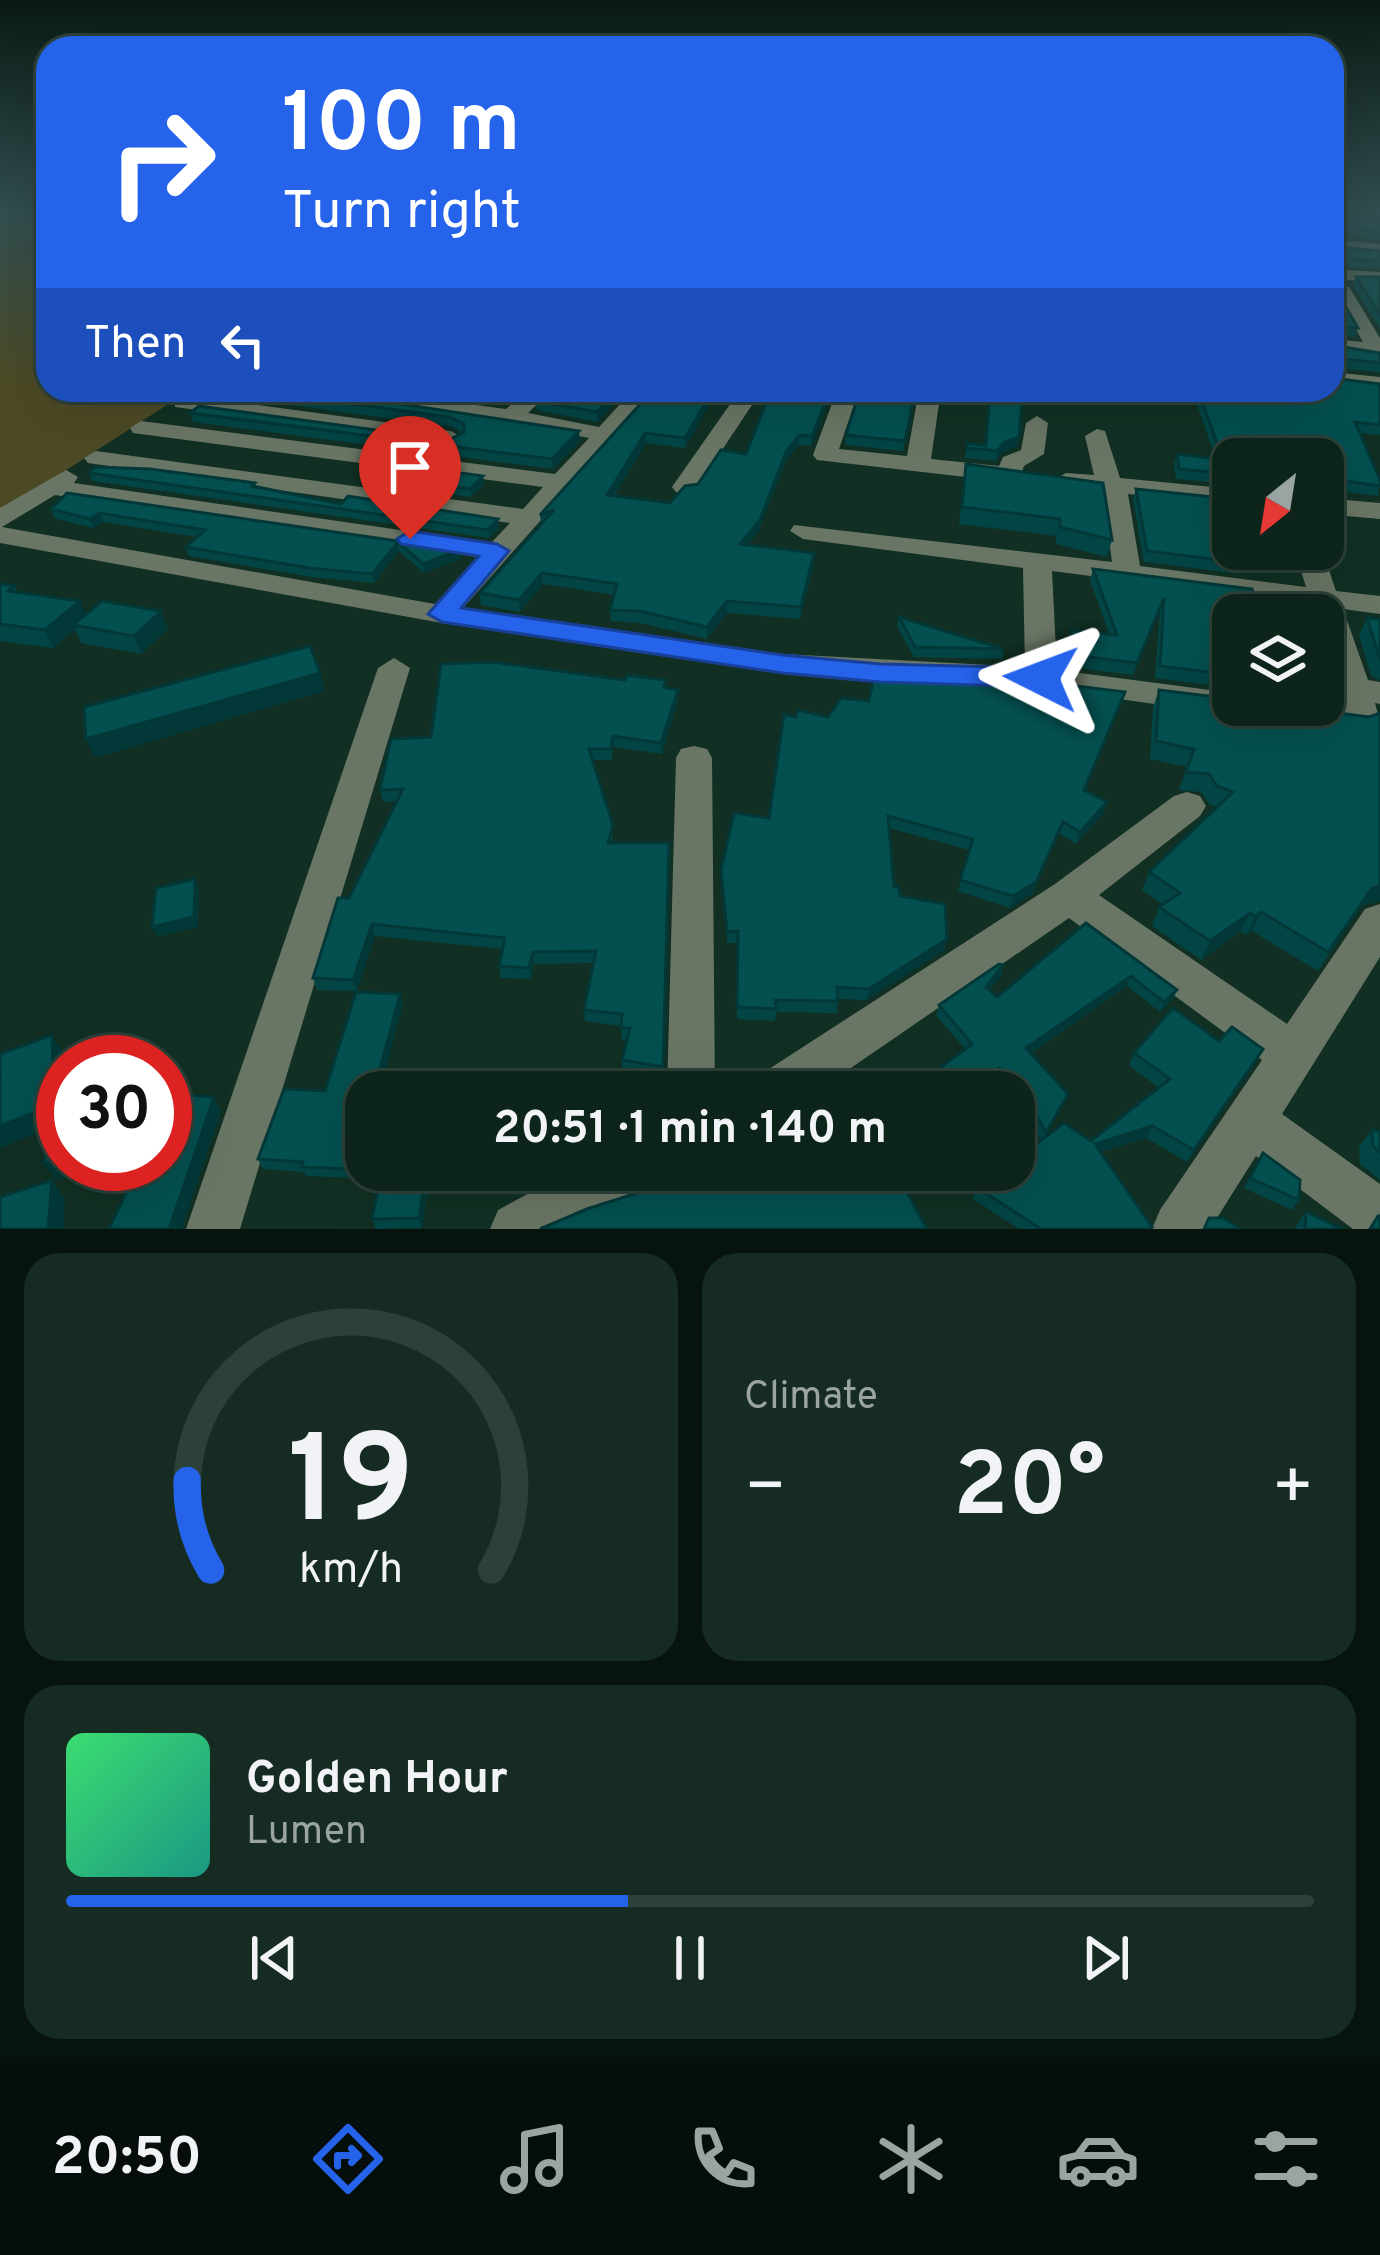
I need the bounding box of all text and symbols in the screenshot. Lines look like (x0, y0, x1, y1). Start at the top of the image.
text: 100 m (282, 75, 521, 181)
icon: right (84, 84, 240, 240)
text: Turn right (282, 179, 521, 248)
icon: left (210, 312, 276, 378)
text: Then (84, 317, 186, 374)
pin (359, 416, 461, 539)
icon: arrive (377, 434, 443, 500)
north arrow (1212, 438, 1344, 570)
map controls (1212, 438, 1344, 726)
button: layers (1212, 594, 1344, 726)
position arrow (978, 615, 1104, 741)
speed limit sign: 30 (36, 1035, 192, 1191)
text: 20:51 · 1 min · 140 m (493, 1102, 887, 1159)
text: Climate (744, 1374, 878, 1423)
text: 19 (288, 1409, 414, 1567)
text: 20° (953, 1434, 1105, 1547)
text: − (744, 1449, 787, 1532)
text: + (1271, 1449, 1314, 1532)
text: km/h (299, 1544, 403, 1598)
text: Golden Hour (246, 1752, 508, 1809)
text: Lumen (246, 1809, 367, 1858)
icon: previous (241, 1925, 307, 1991)
icon: pause (657, 1925, 723, 1991)
icon: next (1073, 1925, 1139, 1991)
icon: directions (306, 2117, 390, 2201)
icon: music (493, 2117, 577, 2201)
icon: phone (681, 2117, 765, 2201)
icon: climate (869, 2117, 953, 2201)
icon: car (1056, 2117, 1140, 2201)
icon: filters (1244, 2117, 1328, 2201)
text: 20:50 (52, 2125, 202, 2194)

